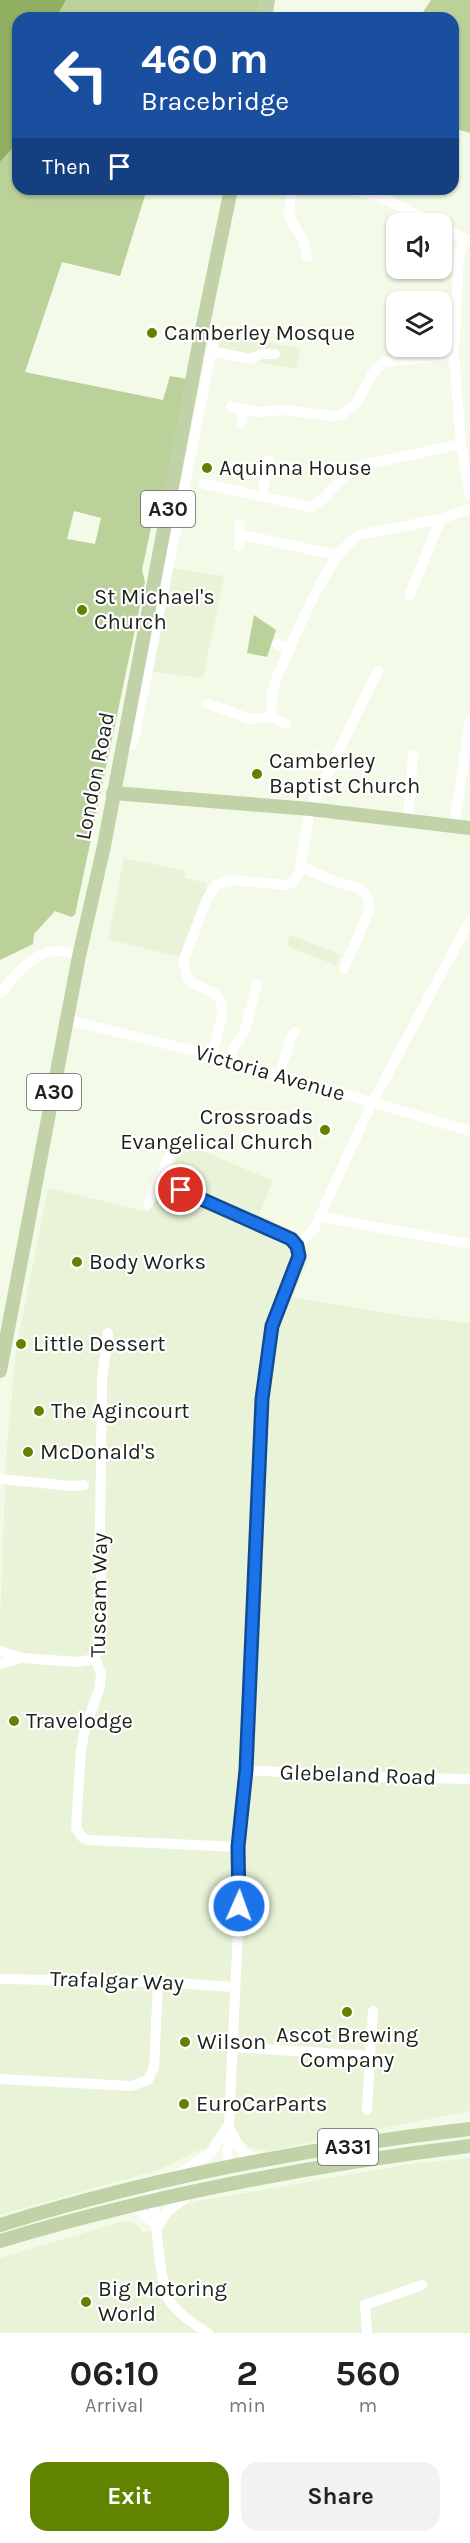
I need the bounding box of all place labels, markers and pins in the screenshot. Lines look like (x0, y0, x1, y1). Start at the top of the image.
place label: Camberley Mosque (164, 320, 355, 346)
marker: Camberley Mosque (145, 326, 159, 340)
place label: Aquinna House (219, 455, 371, 481)
marker: Aquinna House (200, 461, 214, 475)
place label: St Michael's Church (94, 584, 215, 635)
marker: St Michael's Church (75, 603, 89, 617)
place label: Camberley Baptist Church (269, 748, 420, 799)
marker: Camberley Baptist Church (250, 767, 264, 781)
place label: Crossroads Evangelical Church (120, 1104, 313, 1155)
marker: Crossroads Evangelical Church (318, 1123, 332, 1137)
pin (155, 1164, 206, 1215)
place label: Body Works (89, 1249, 206, 1275)
marker: Body Works (70, 1255, 84, 1269)
place label: Little Dessert (33, 1331, 166, 1357)
marker: Little Dessert (14, 1337, 28, 1351)
place label: The Agincourt (51, 1398, 190, 1424)
marker: The Agincourt (32, 1404, 46, 1418)
place label: McDonald's (40, 1439, 156, 1465)
marker: McDonald's (21, 1445, 35, 1459)
place label: Travelodge (26, 1708, 133, 1734)
marker: Travelodge (7, 1714, 21, 1728)
marker: Ascot Brewing Company (340, 2005, 354, 2019)
place label: Ascot Brewing Company (276, 2022, 419, 2073)
place label: Wilson (197, 2029, 266, 2055)
marker: Wilson (178, 2035, 192, 2049)
place label: EuroCarParts (196, 2091, 327, 2117)
marker: EuroCarParts (177, 2097, 191, 2111)
place label: Big Motoring World (98, 2276, 228, 2327)
marker: Big Motoring World (79, 2295, 93, 2309)

